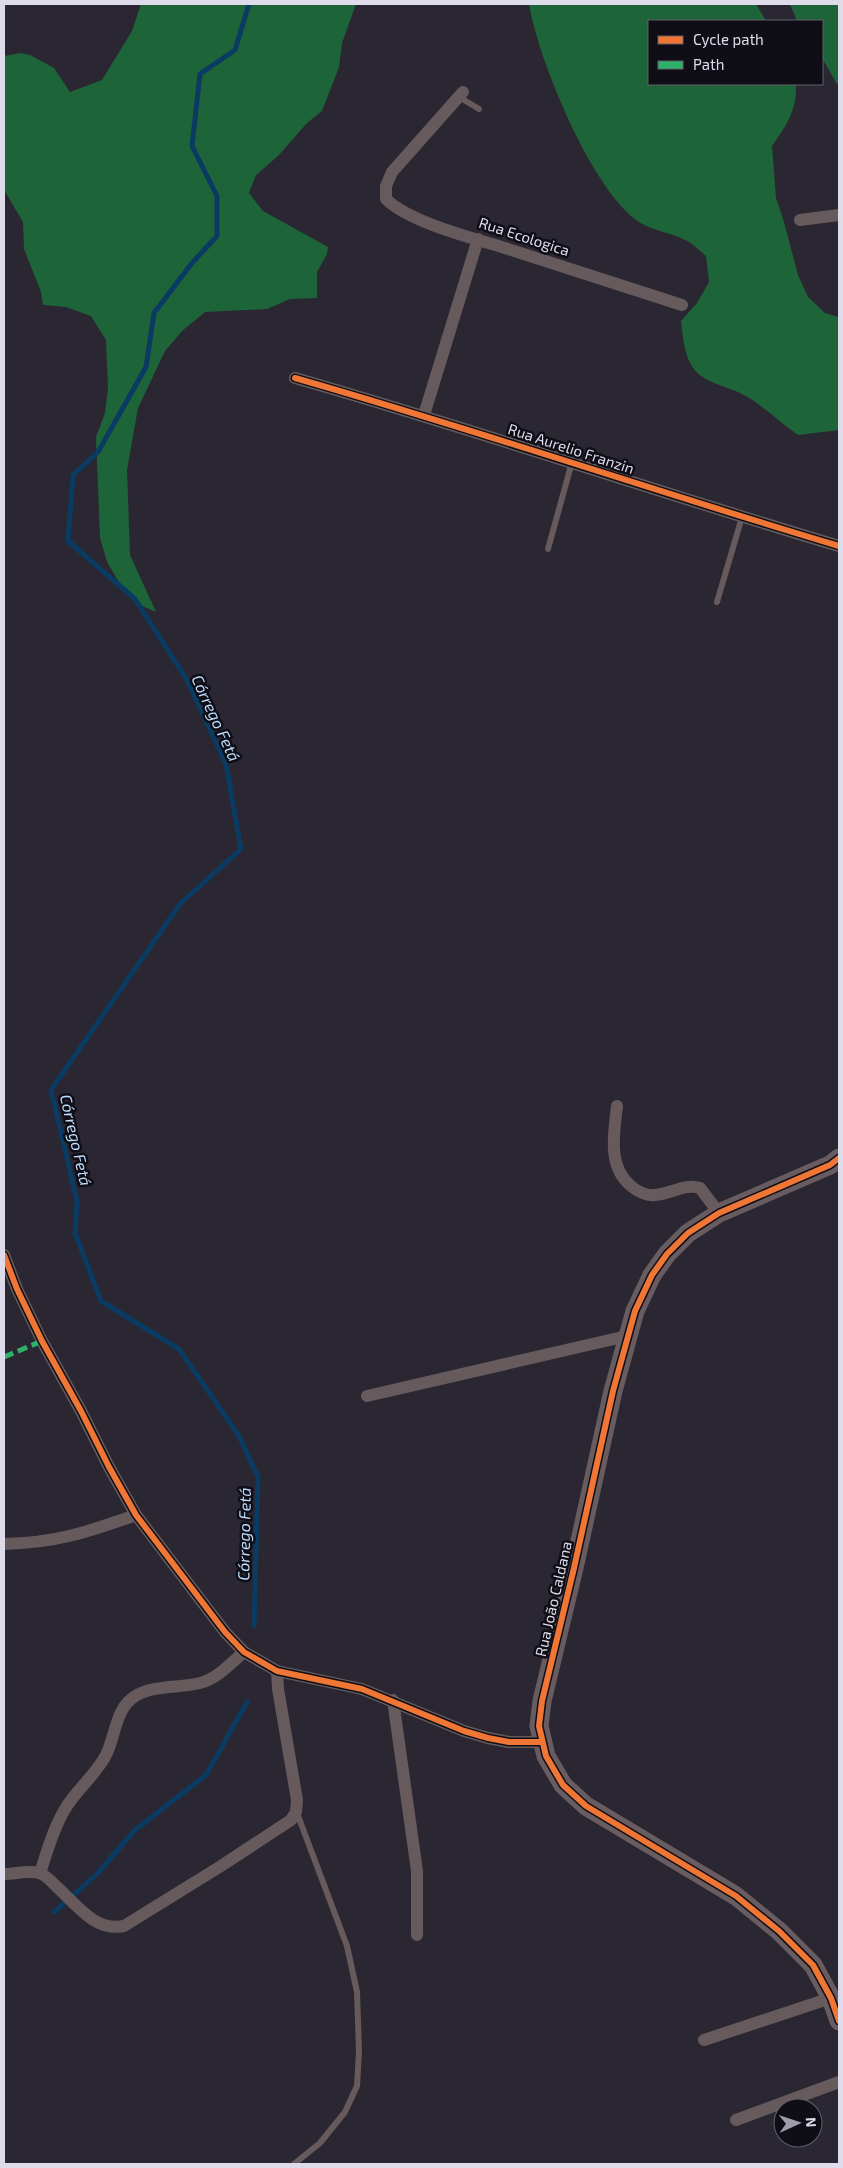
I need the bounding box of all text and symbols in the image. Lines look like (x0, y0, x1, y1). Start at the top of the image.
legend (648, 20, 823, 85)
text: Cycle path (693, 30, 764, 48)
text: Path (693, 55, 724, 73)
street label: Rua Ecologica (477, 213, 572, 259)
street label: Rua Aurelio Franzin (506, 419, 637, 477)
water label: Córrego Fetá (188, 672, 245, 764)
water label: Córrego Fetá (57, 1092, 96, 1187)
water label: Córrego Fetá (233, 1487, 254, 1581)
street label: Rua João Caldana (531, 1539, 575, 1658)
north arrow (773, 2098, 823, 2148)
text: N (803, 2117, 820, 2128)

